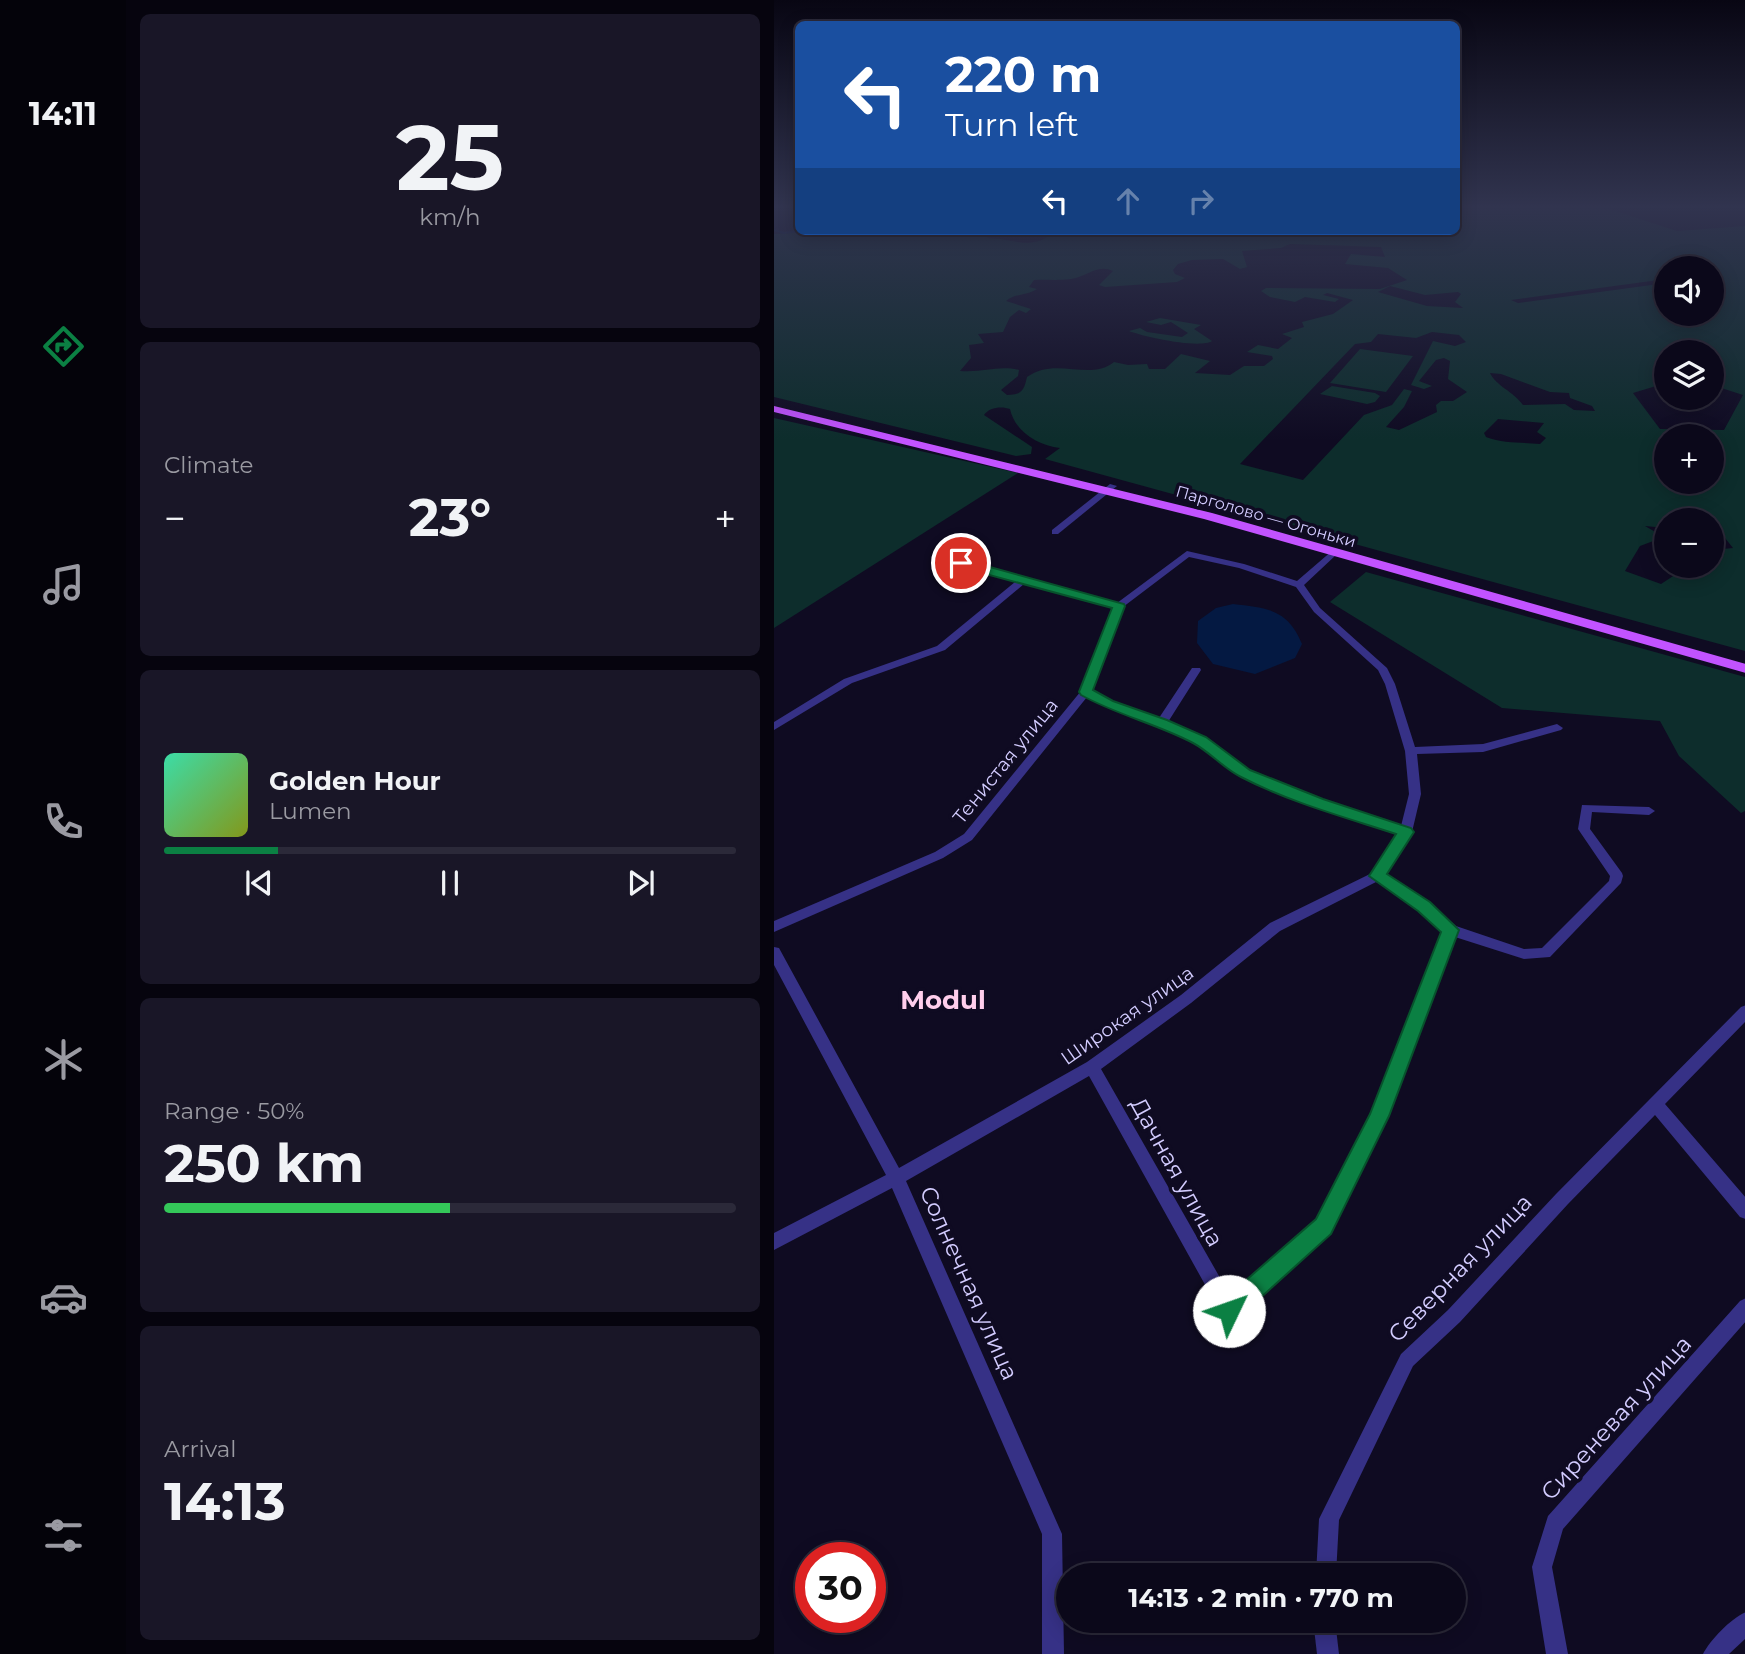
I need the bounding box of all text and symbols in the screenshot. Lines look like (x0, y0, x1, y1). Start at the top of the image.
text: 220 m (945, 45, 1101, 104)
icon: left (830, 49, 921, 140)
text: 14:11 (29, 94, 97, 133)
text: 25 (396, 102, 504, 213)
text: Turn left (945, 105, 1079, 144)
icon: left (1036, 182, 1074, 220)
icon: ahead (1109, 182, 1147, 220)
icon: right (1182, 182, 1220, 220)
text: km/h (419, 203, 481, 231)
map controls (1654, 256, 1724, 578)
button: sound (1654, 256, 1724, 326)
icon: directions (39, 322, 88, 371)
button: layers (1654, 340, 1724, 410)
button: + (1654, 424, 1724, 494)
text: Climate (164, 451, 253, 479)
street label: Парголово — Огоньки (1174, 482, 1358, 551)
text: 23° (409, 486, 491, 549)
text: − (164, 495, 186, 542)
text: + (714, 495, 736, 542)
button: − (1654, 508, 1724, 578)
pin (931, 533, 991, 593)
icon: arrive (942, 544, 980, 582)
icon: music (39, 560, 88, 609)
street label: Тенистая улица (948, 694, 1063, 828)
text: Golden Hour (269, 765, 441, 797)
icon: phone (39, 797, 88, 846)
text: Lumen (269, 797, 352, 825)
icon: previous (240, 864, 278, 902)
icon: pause (431, 864, 469, 902)
icon: next (622, 864, 660, 902)
street label: Широкая улица (1057, 961, 1198, 1070)
district label: Modul (900, 984, 986, 1016)
icon: climate (39, 1035, 88, 1084)
street label: Дачная улица (1124, 1093, 1230, 1251)
text: Range · 50% (164, 1097, 304, 1125)
text: 250 km (164, 1132, 364, 1195)
street label: Солнечная улица (914, 1182, 1024, 1384)
street label: Северная улица (1382, 1188, 1538, 1348)
icon: car (39, 1273, 88, 1322)
position arrow (1192, 1274, 1266, 1348)
street label: Сиреневая улица (1535, 1330, 1697, 1506)
text: Arrival (164, 1435, 237, 1463)
text: 14:13 (164, 1470, 285, 1533)
icon: filters (39, 1511, 88, 1560)
speed limit sign: 30 (795, 1542, 886, 1633)
text: 14:13 · 2 min · 770 m (1128, 1582, 1394, 1614)

